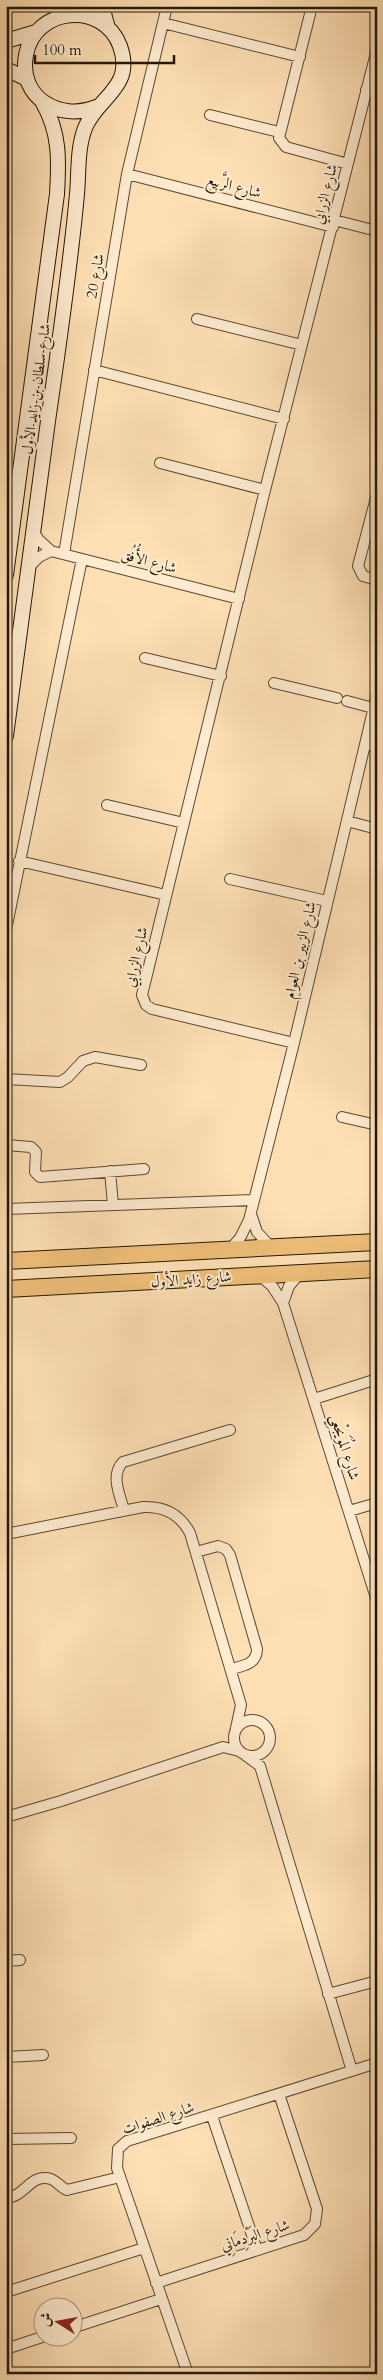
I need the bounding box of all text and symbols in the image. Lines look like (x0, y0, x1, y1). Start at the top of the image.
scale bar (35, 32, 174, 64)
text: 100 m (42, 40, 82, 60)
street label: شارع الزرابي (308, 162, 345, 227)
street label: شارع الرَّبِيع (203, 166, 264, 207)
street label: شارع 20 (81, 252, 112, 301)
street label: شارع سلطان بن زايد الأول (16, 322, 58, 456)
street label: شارع الأُفُق (118, 539, 180, 581)
street label: شارع الزبير بن العوام (279, 899, 324, 1001)
street label: شارع الزرابي (119, 925, 156, 990)
street label: شارع زايد الأول (150, 1265, 232, 1295)
street label: شارع المُوَيجْعِي (322, 1411, 367, 1484)
street label: شارع الصفوات (119, 2097, 198, 2142)
street label: شارع البَرْدِمَانِي (218, 2214, 293, 2259)
north arrow (32, 2298, 82, 2348)
text: ش (35, 2311, 56, 2328)

